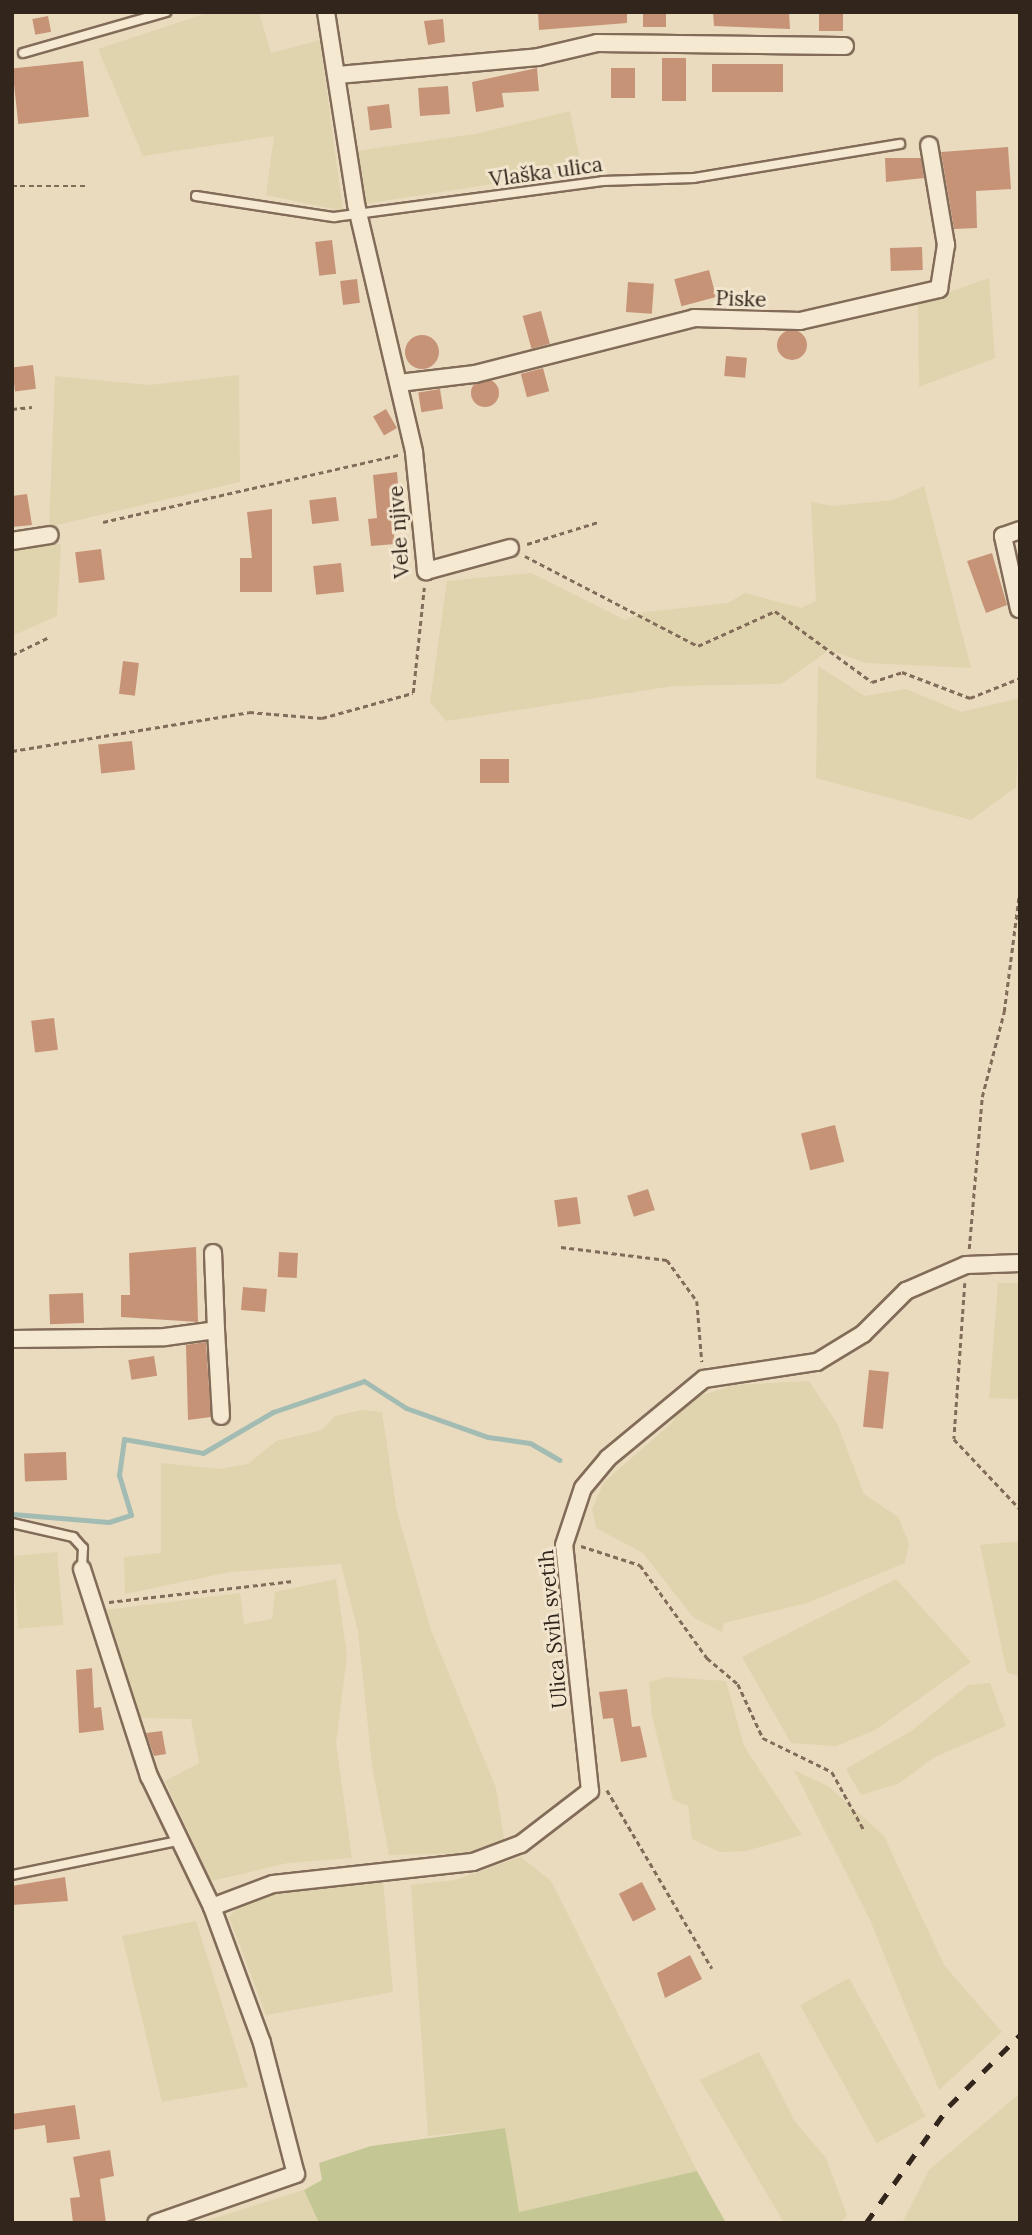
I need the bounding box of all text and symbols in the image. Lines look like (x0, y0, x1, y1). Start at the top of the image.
street label: Vlaška ulica (488, 152, 604, 192)
street label: Piske (715, 286, 767, 312)
street label: Vele njive (383, 485, 415, 579)
street label: Ulica Svih svetih (534, 1549, 572, 1709)

